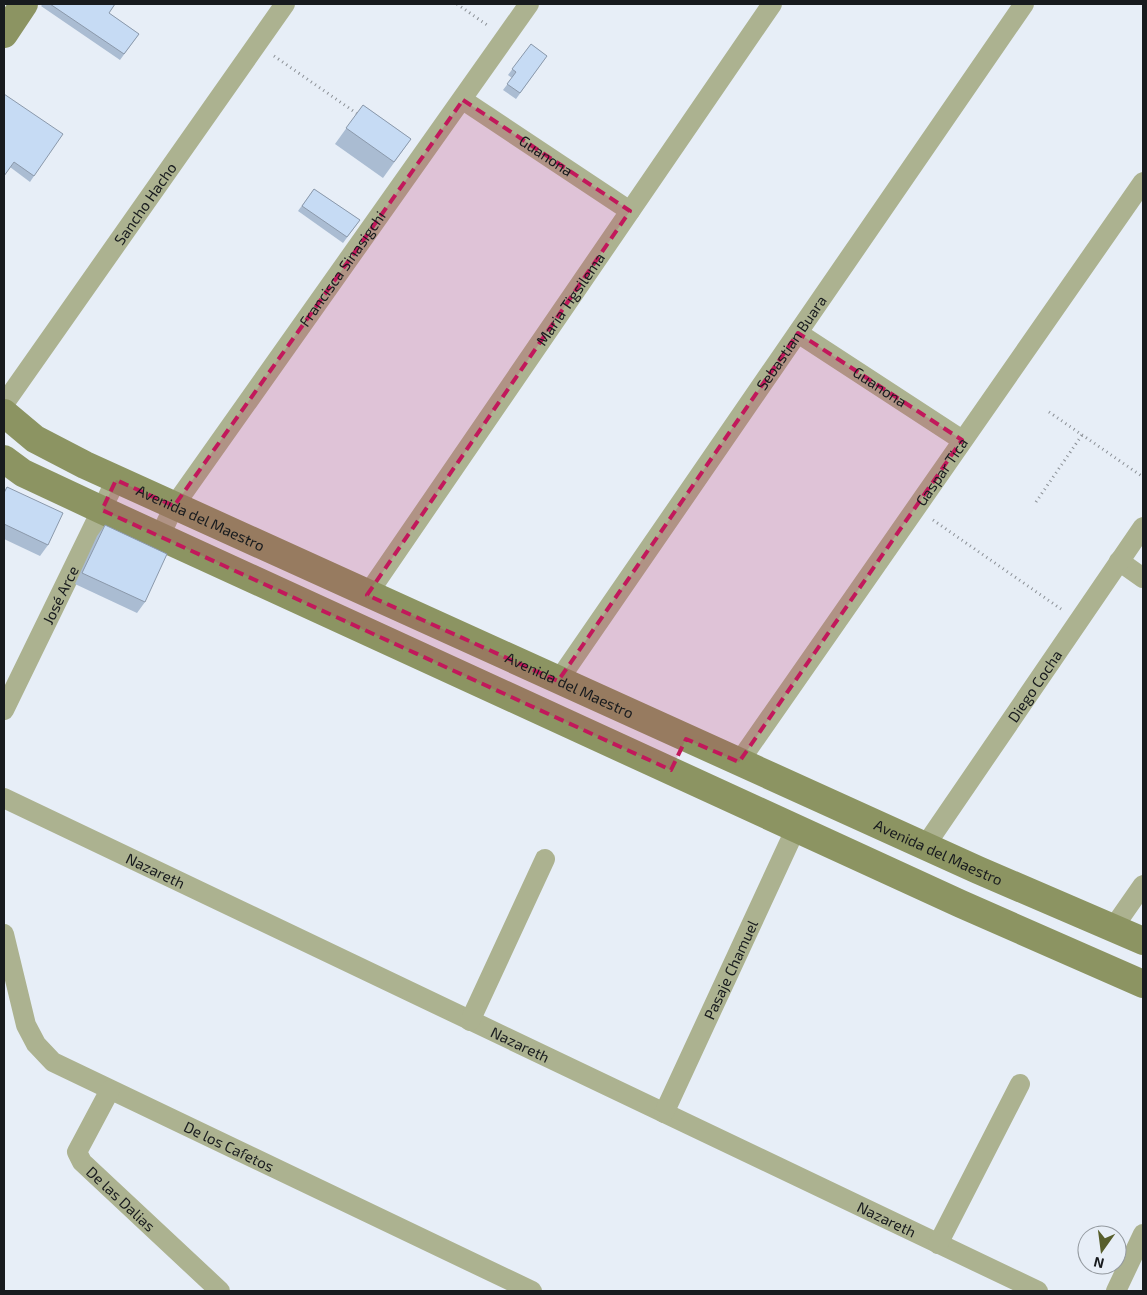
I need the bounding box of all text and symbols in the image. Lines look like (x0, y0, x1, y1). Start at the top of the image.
street label: Guanona (516, 131, 576, 180)
street label: Sancho Hacho (110, 159, 180, 248)
street label: Francisca Sinasigchi (295, 207, 389, 330)
street label: Maria Tigsilema (532, 249, 608, 349)
street label: Sebastian Buara (752, 292, 830, 393)
street label: Guanona (850, 362, 910, 411)
street label: Gaspar Tica (911, 434, 971, 509)
street label: Avenida del Maestro (134, 481, 268, 554)
street label: José Arce (38, 563, 82, 627)
street label: Diego Cocha (1004, 646, 1065, 725)
street label: Avenida del Maestro (503, 648, 637, 722)
street label: Avenida del Maestro (872, 815, 1006, 889)
street label: Nazareth (123, 849, 188, 892)
street label: Pasaje Chamuel (700, 916, 761, 1022)
street label: Nazareth (488, 1022, 553, 1066)
street label: De los Cafetos (181, 1117, 277, 1175)
street label: De las Dalias (83, 1162, 159, 1235)
street label: Nazareth (854, 1197, 919, 1241)
north arrow (1077, 1225, 1127, 1275)
text: N (1092, 1254, 1106, 1273)

